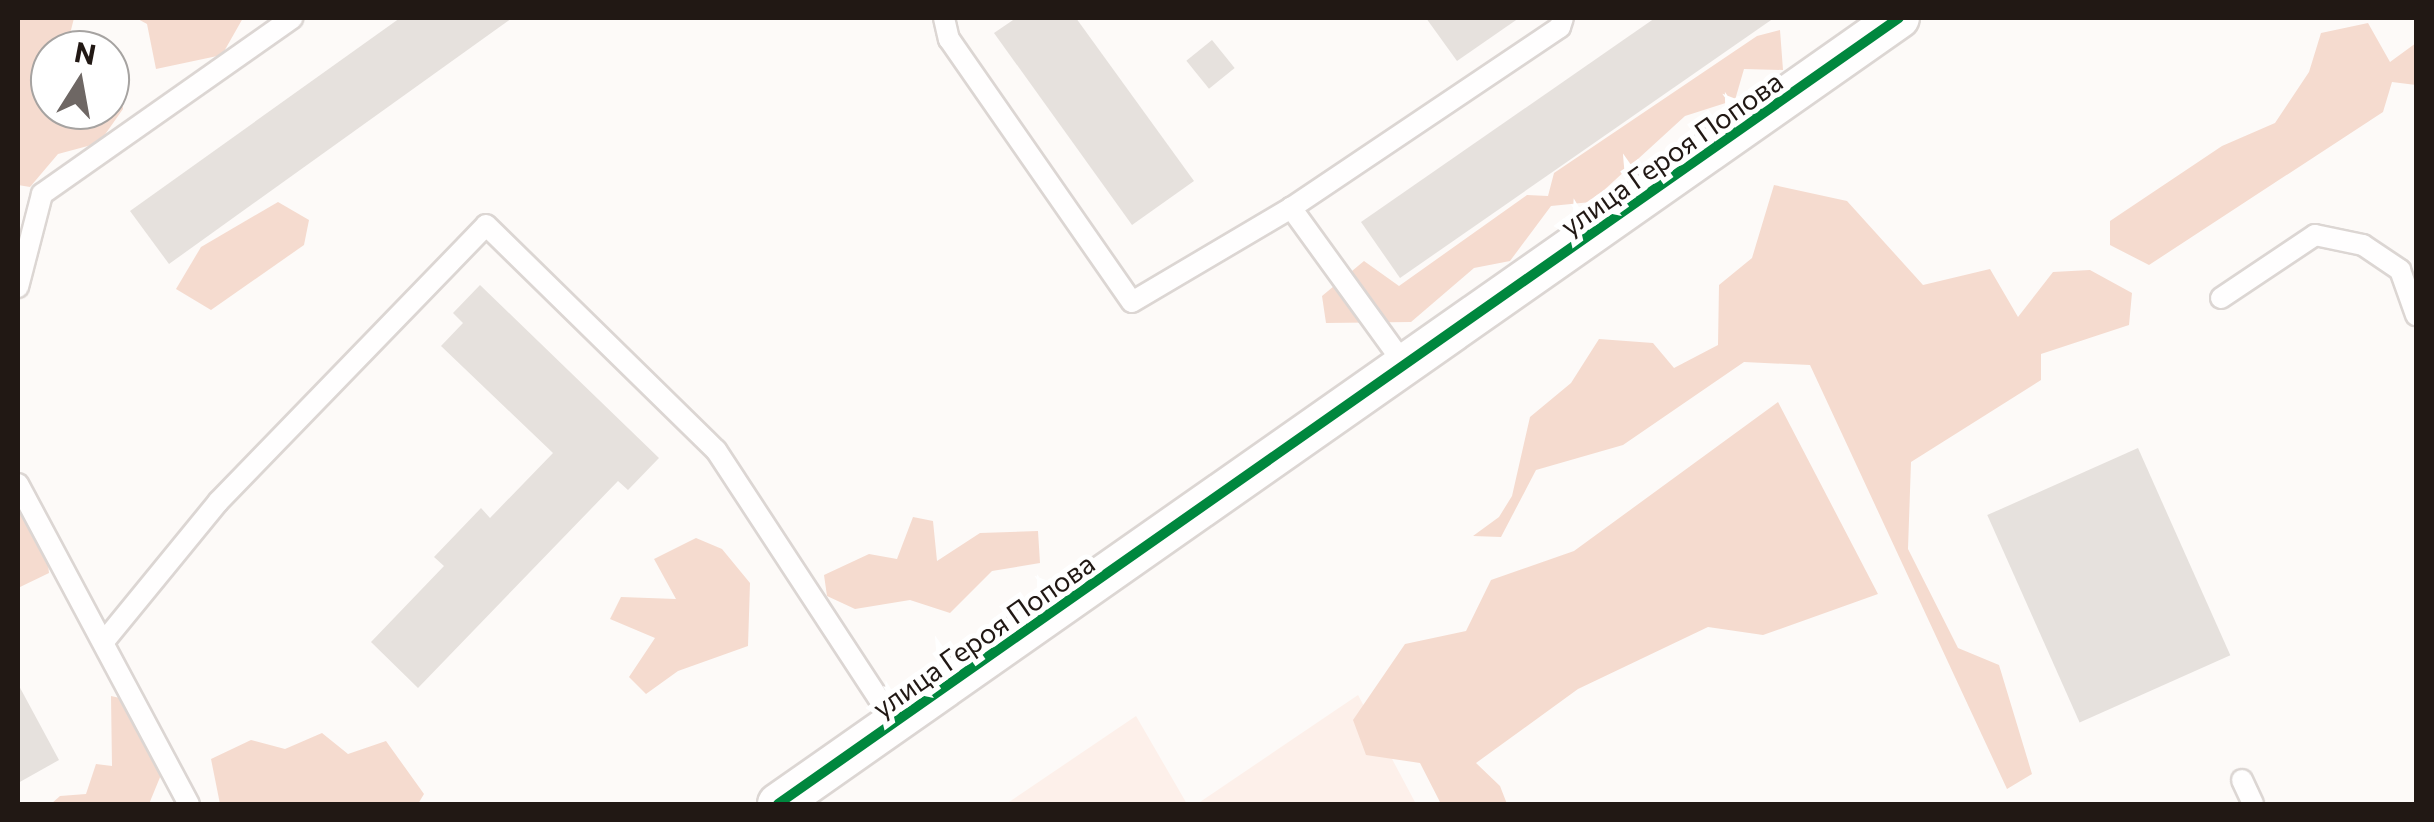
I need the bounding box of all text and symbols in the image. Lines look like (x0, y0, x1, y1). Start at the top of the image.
north arrow (30, 30, 130, 130)
text: N (72, 34, 99, 71)
street label: улица Героя Попова (1554, 64, 1788, 242)
street label: улица Героя Попова (866, 546, 1100, 724)

